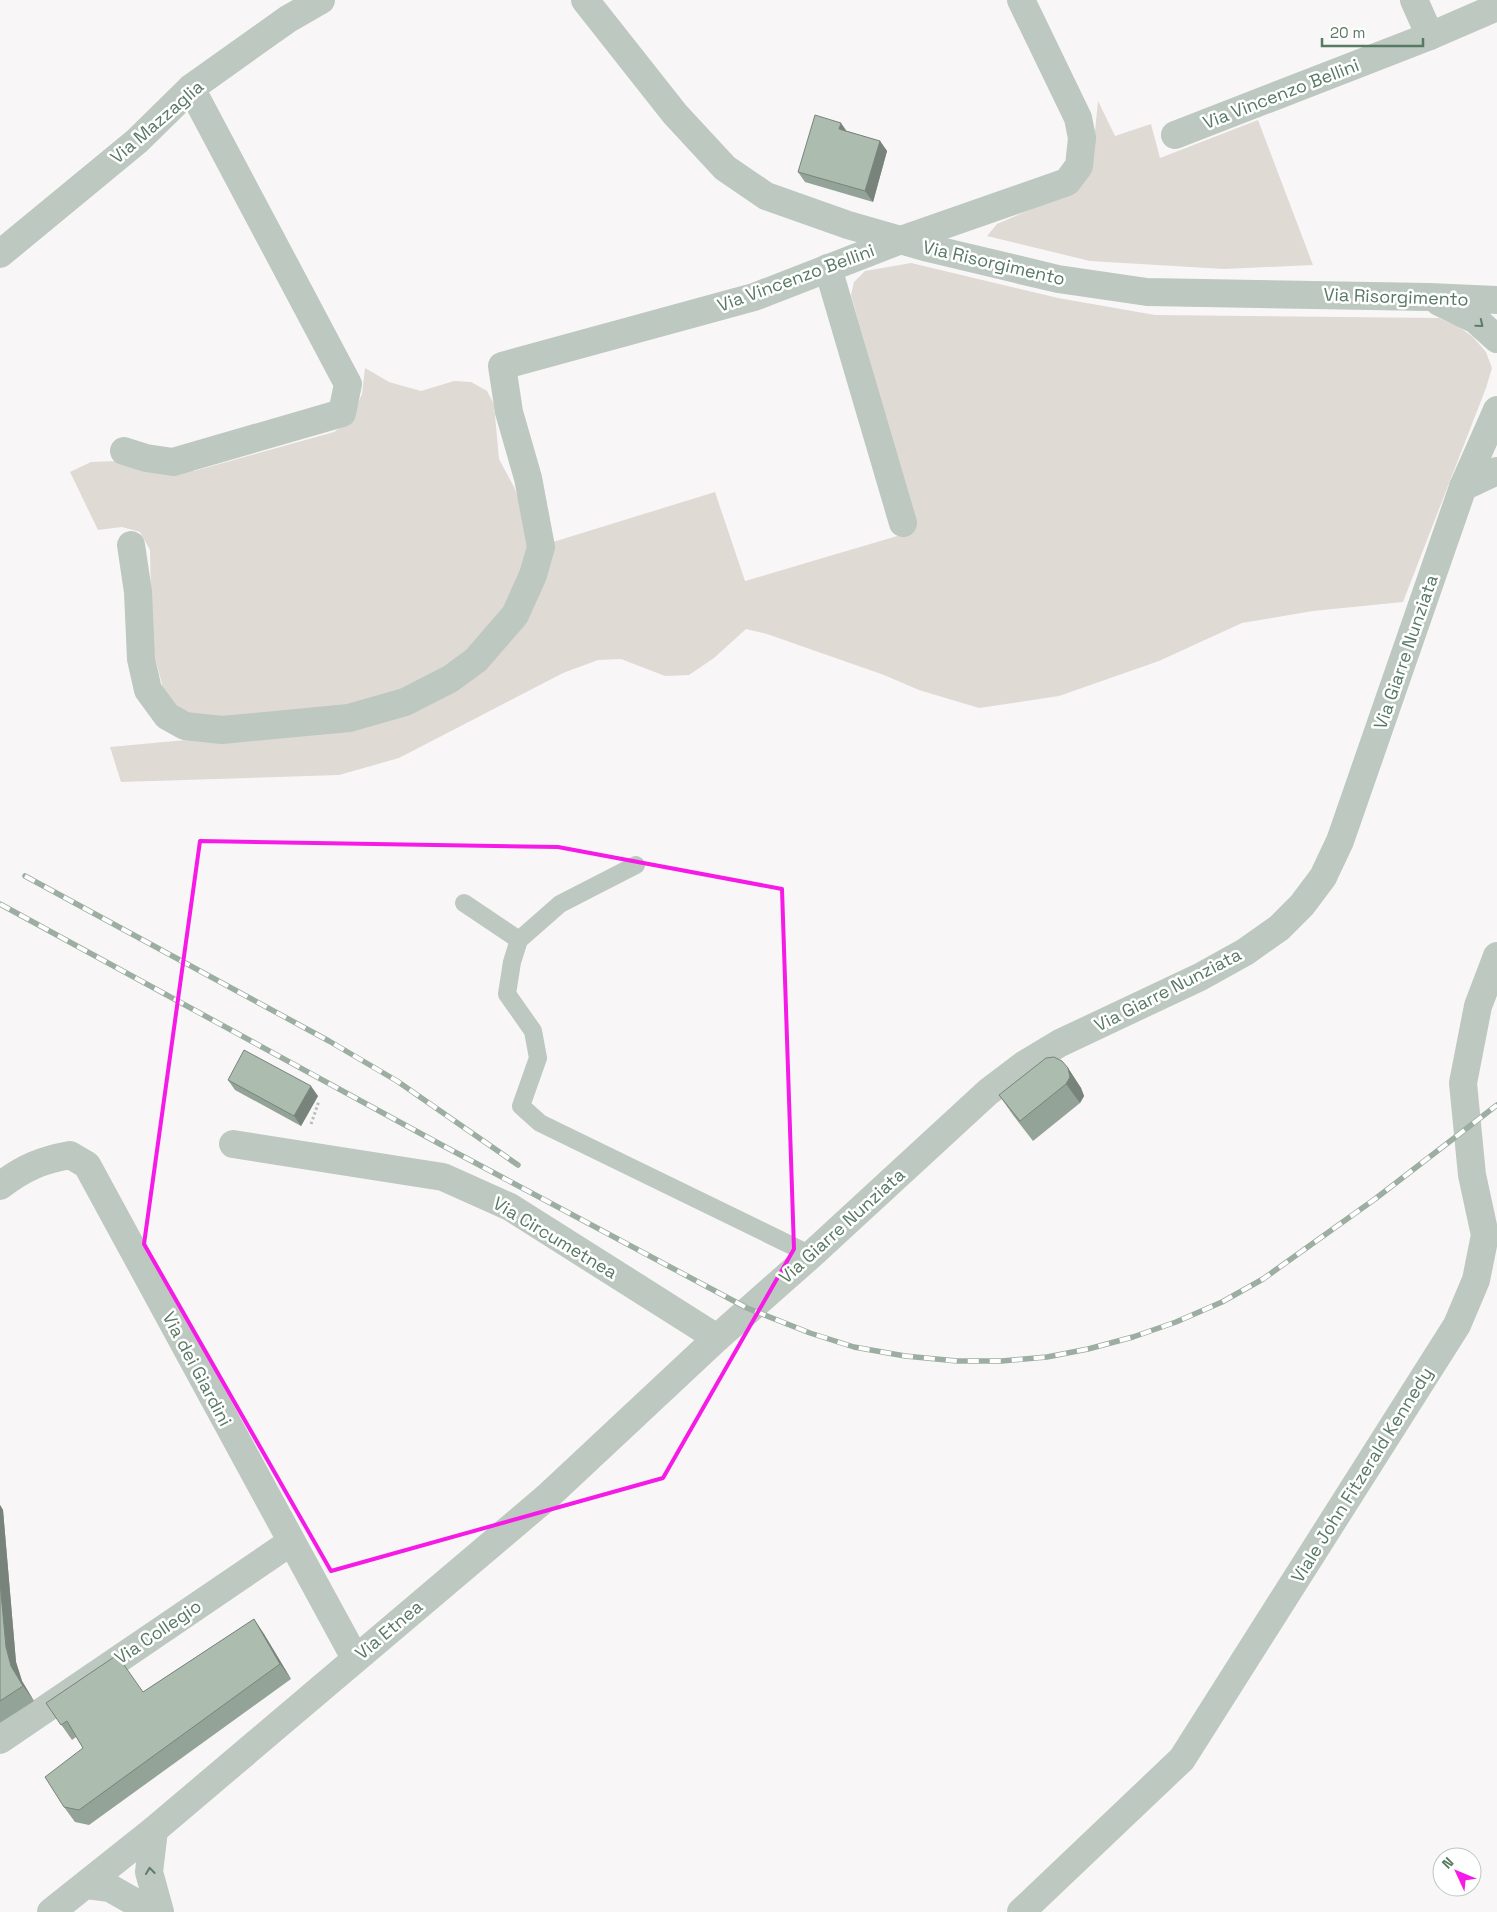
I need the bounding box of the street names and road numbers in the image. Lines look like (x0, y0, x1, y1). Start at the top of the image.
street label: Via Vincenzo Bellini (1200, 53, 1362, 134)
street label: Via Mazzaglia (105, 75, 208, 168)
street label: Via Risorgimento (921, 235, 1068, 290)
street label: Via Vincenzo Bellini (714, 238, 877, 317)
street label: Via Risorgimento (1323, 282, 1469, 311)
street label: Via Giarre Nunziata (1368, 572, 1443, 732)
street label: Via Giarre Nunziata (1090, 943, 1245, 1037)
street label: Via Giarre Nunziata (774, 1163, 910, 1288)
street label: Via Circumetnea (489, 1191, 622, 1284)
street label: Via dei Giardini (158, 1308, 237, 1430)
street label: Viale John Fitzerald Kennedy (1286, 1363, 1438, 1587)
street label: Via Collegio (110, 1594, 206, 1669)
street label: Via Etnea (350, 1595, 427, 1664)

